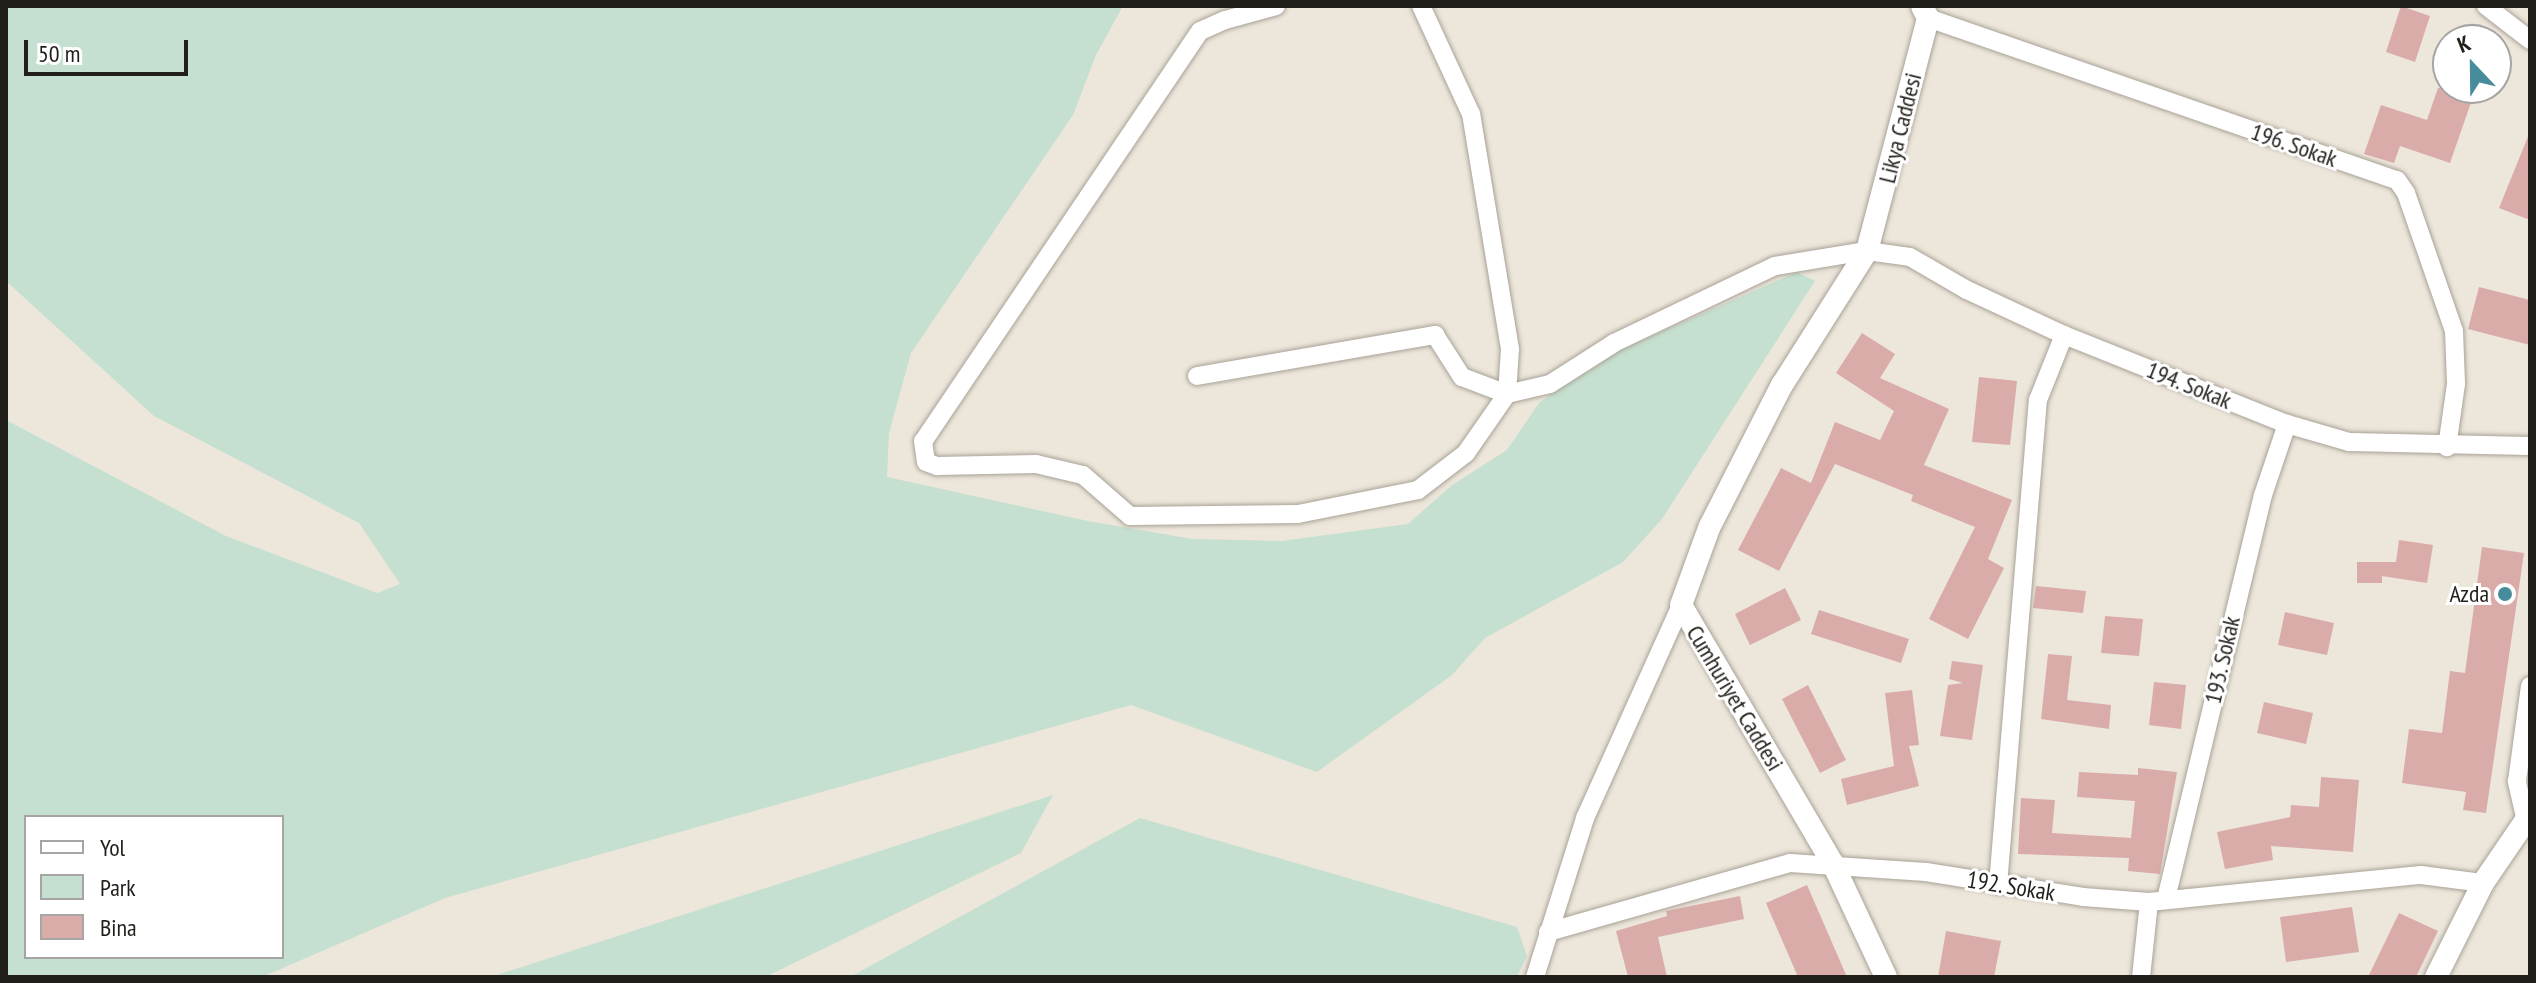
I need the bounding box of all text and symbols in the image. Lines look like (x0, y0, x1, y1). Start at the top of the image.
scale bar (28, 24, 192, 74)
north arrow (2432, 24, 2512, 104)
text: K (2453, 28, 2474, 59)
text: 50 m (38, 38, 80, 69)
street label: Likya Caddesi (1872, 70, 1928, 186)
street label: 196. Sokak (2246, 117, 2342, 173)
street label: 194. Sokak (2142, 355, 2236, 415)
place label: Azda (2449, 580, 2489, 608)
marker: Azda (2496, 585, 2514, 603)
street label: 193. Sokak (2198, 613, 2246, 707)
street label: Cumhuriyet Caddesi (1680, 620, 1790, 776)
legend (24, 815, 284, 959)
text: Yol (100, 832, 125, 863)
street label: 192. Sokak (1964, 865, 2058, 907)
text: Park (100, 872, 136, 903)
text: Bina (100, 912, 137, 943)

